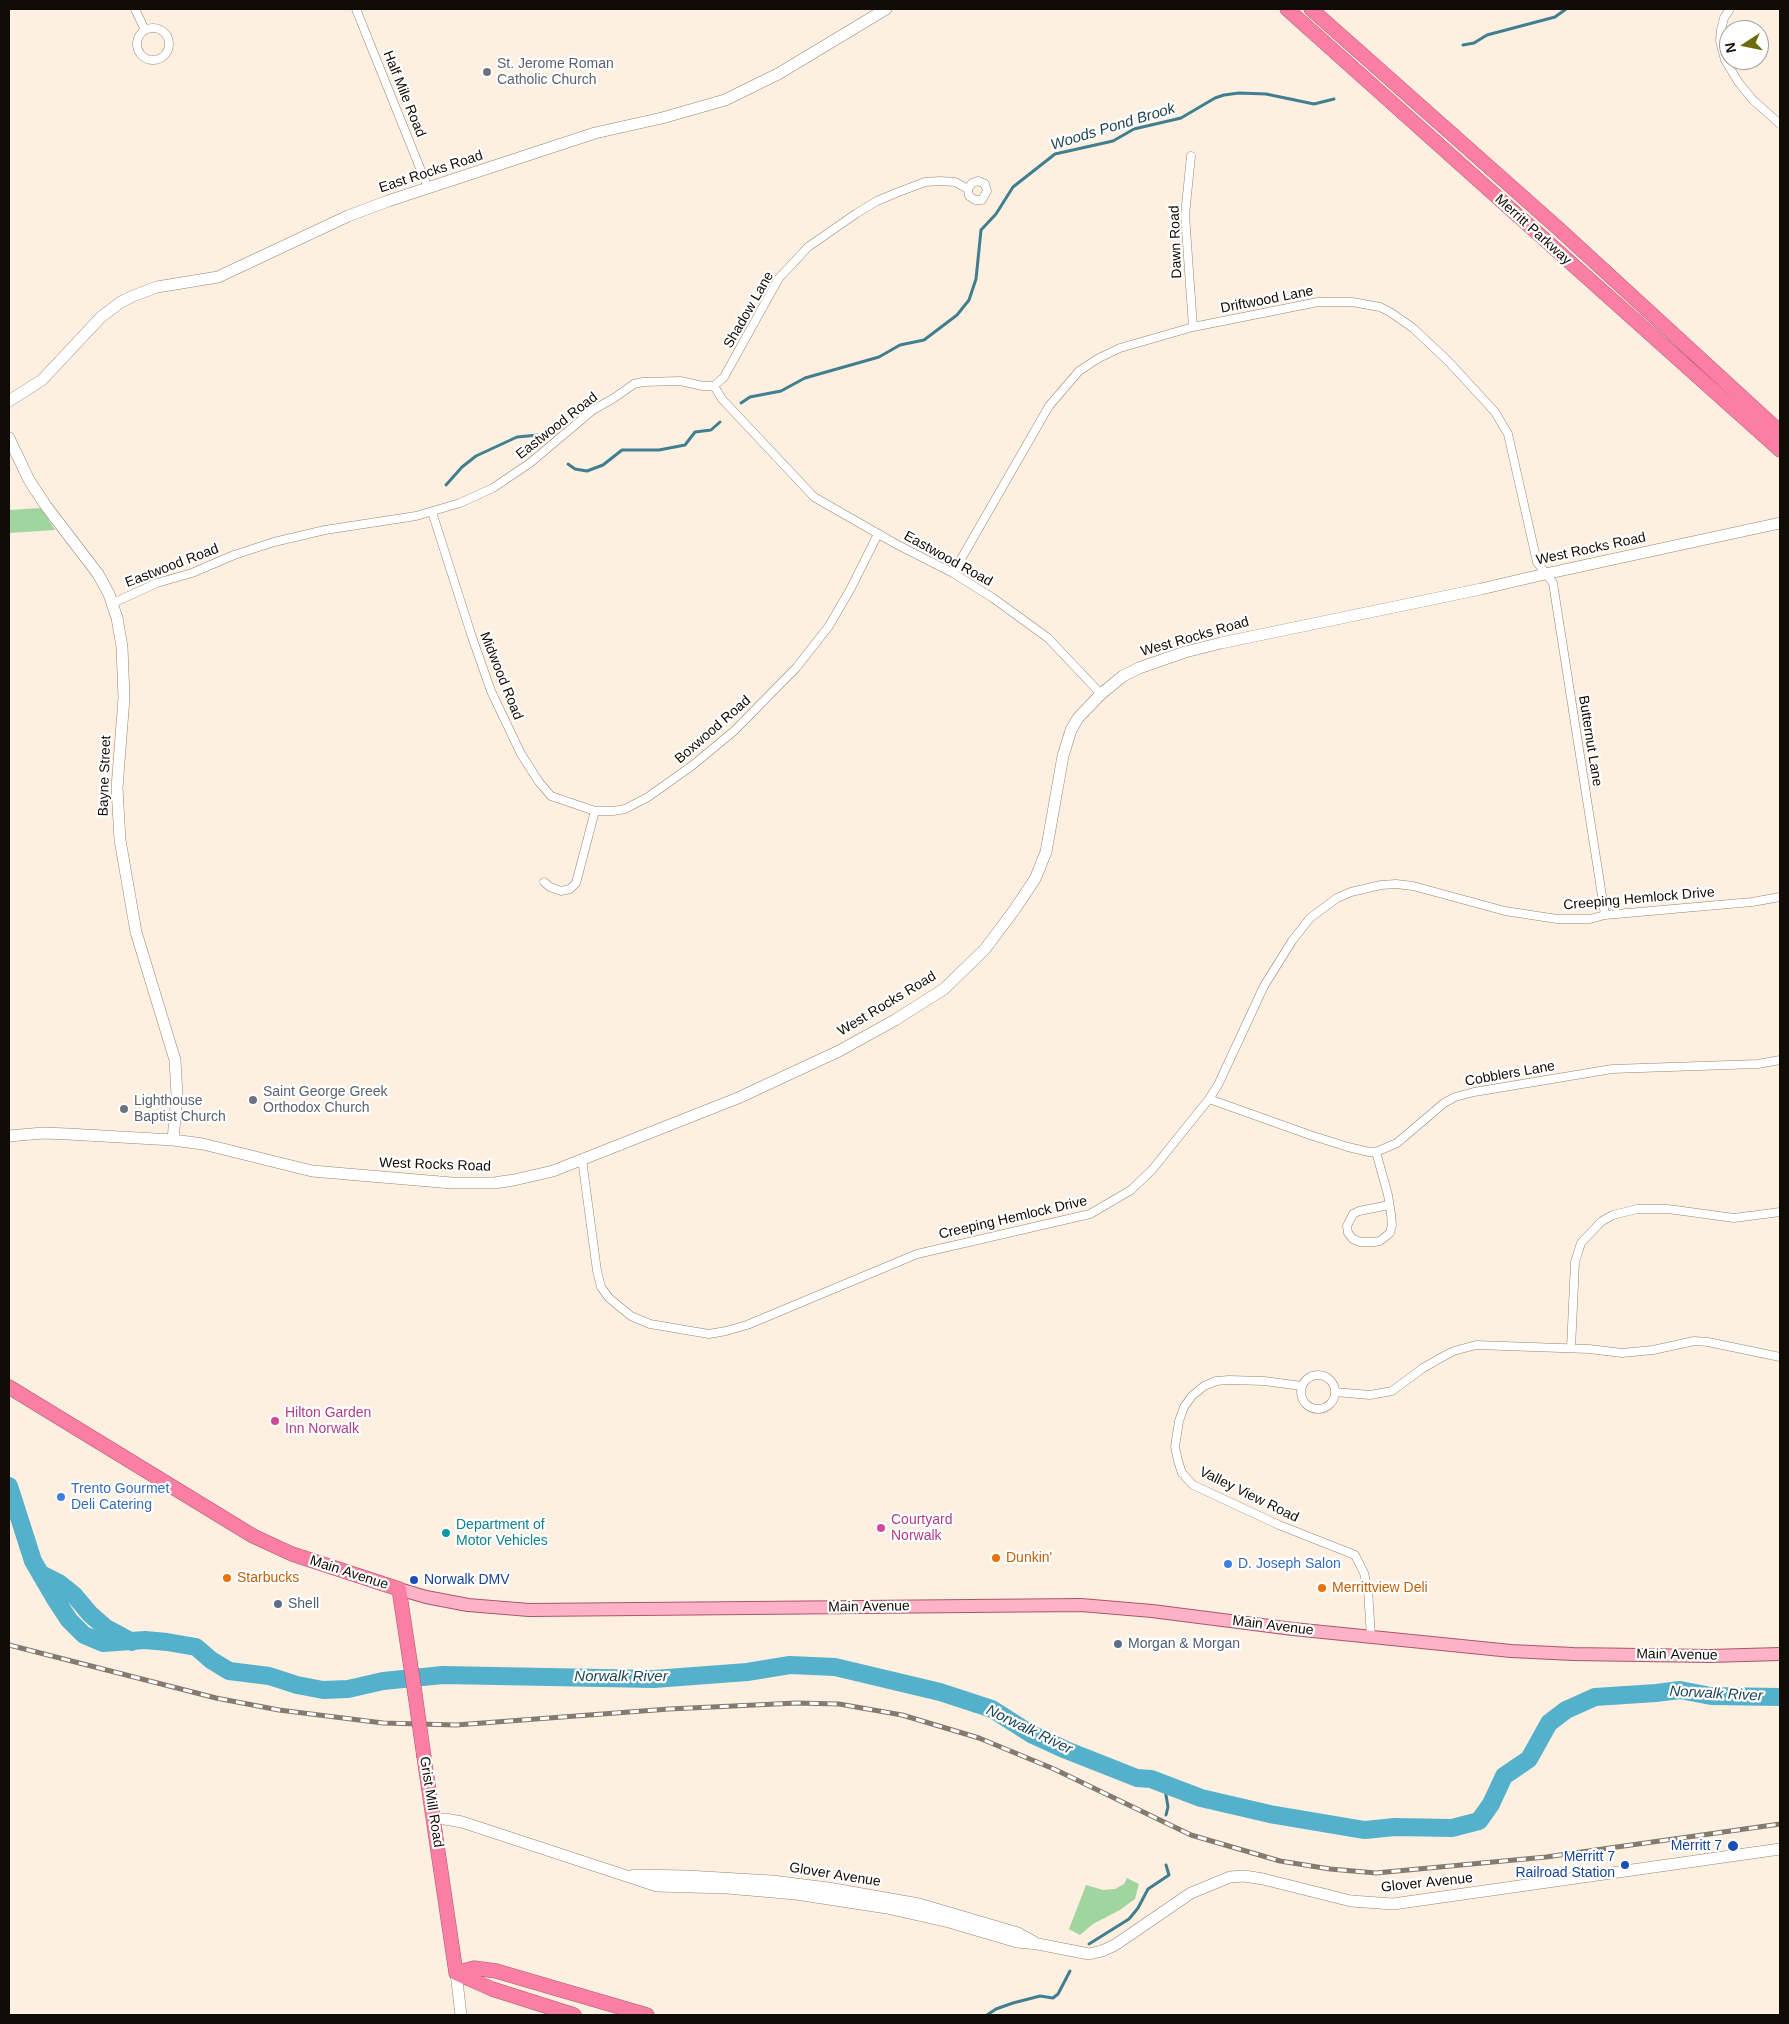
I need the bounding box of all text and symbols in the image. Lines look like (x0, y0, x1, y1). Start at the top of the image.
north arrow (1719, 20, 1769, 70)
text: N (1721, 41, 1739, 54)
street label: Half Mile Road (379, 48, 429, 140)
place label: St. Jerome Roman Catholic Church (497, 56, 614, 88)
marker: St. Jerome Roman Catholic Church (481, 66, 493, 78)
water label: Woods Pond Brook (1049, 100, 1177, 154)
street label: East Rocks Road (377, 147, 485, 197)
street label: Merritt Parkway (1491, 191, 1575, 269)
street label: Dawn Road (1166, 205, 1186, 279)
street label: Shadow Lane (720, 269, 778, 351)
street label: Driftwood Lane (1219, 283, 1315, 317)
street label: Eastwood Road (513, 389, 601, 463)
street label: Eastwood Road (901, 528, 995, 590)
street label: West Rocks Road (1535, 529, 1647, 569)
street label: Eastwood Road (123, 540, 221, 592)
street label: West Rocks Road (1139, 614, 1251, 660)
street label: Midwood Road (476, 630, 526, 722)
street label: Boxwood Road (672, 693, 754, 767)
street label: Butternut Lane (1575, 694, 1605, 788)
street label: Bayne Street (95, 735, 115, 817)
street label: Creeping Hemlock Drive (1563, 884, 1715, 914)
street label: West Rocks Road (835, 968, 939, 1040)
street label: Cobblers Lane (1464, 1058, 1556, 1090)
place label: Saint George Greek Orthodox Church (263, 1084, 388, 1116)
place label: Lighthouse Baptist Church (134, 1093, 226, 1126)
marker: Saint George Greek Orthodox Church (247, 1094, 259, 1106)
marker: Lighthouse Baptist Church (118, 1103, 130, 1115)
street label: West Rocks Road (379, 1155, 491, 1175)
street label: Creeping Hemlock Drive (937, 1193, 1089, 1243)
place label: Hilton Garden Inn Norwalk (285, 1405, 371, 1438)
marker: Hilton Garden Inn Norwalk (269, 1415, 281, 1427)
street label: Valley View Road (1197, 1464, 1301, 1526)
place label: Trento Gourmet Deli Catering (71, 1481, 169, 1514)
marker: Trento Gourmet Deli Catering (55, 1491, 67, 1503)
place label: Courtyard Norwalk (891, 1512, 952, 1544)
place label: Department of Motor Vehicles (456, 1517, 548, 1550)
marker: Courtyard Norwalk (875, 1522, 887, 1534)
marker: Department of Motor Vehicles (440, 1527, 452, 1539)
place label: Dunkin' (1006, 1550, 1052, 1566)
street label: Main Avenue (308, 1552, 390, 1594)
marker: Dunkin' (990, 1552, 1002, 1564)
place label: D. Joseph Salon (1238, 1556, 1341, 1572)
marker: D. Joseph Salon (1222, 1558, 1234, 1570)
place label: Starbucks (237, 1570, 299, 1586)
marker: Starbucks (221, 1572, 233, 1584)
place label: Norwalk DMV (424, 1572, 510, 1588)
marker: Norwalk DMV (408, 1574, 420, 1586)
place label: Merrittview Deli (1332, 1580, 1428, 1596)
marker: Merrittview Deli (1316, 1582, 1328, 1594)
place label: Shell (288, 1596, 319, 1612)
marker: Shell (272, 1598, 284, 1610)
street label: Main Avenue (828, 1598, 910, 1616)
street label: Main Avenue (1232, 1613, 1314, 1639)
place label: Morgan & Morgan (1128, 1636, 1240, 1652)
marker: Morgan & Morgan (1112, 1638, 1124, 1650)
street label: Main Avenue (1636, 1646, 1718, 1664)
water label: Norwalk River (574, 1668, 668, 1686)
water label: Norwalk River (1669, 1683, 1763, 1705)
water label: Norwalk River (983, 1701, 1075, 1759)
street label: Grist Mill Road (416, 1755, 446, 1849)
place label: Merritt 7 (1671, 1838, 1722, 1854)
marker: Merritt 7 (1726, 1839, 1740, 1853)
place label: Merritt 7 Railroad Station (1515, 1849, 1615, 1881)
street label: Glover Avenue (788, 1859, 882, 1891)
marker: Merritt 7 Railroad Station (1619, 1859, 1631, 1871)
street label: Glover Avenue (1380, 1870, 1474, 1896)

